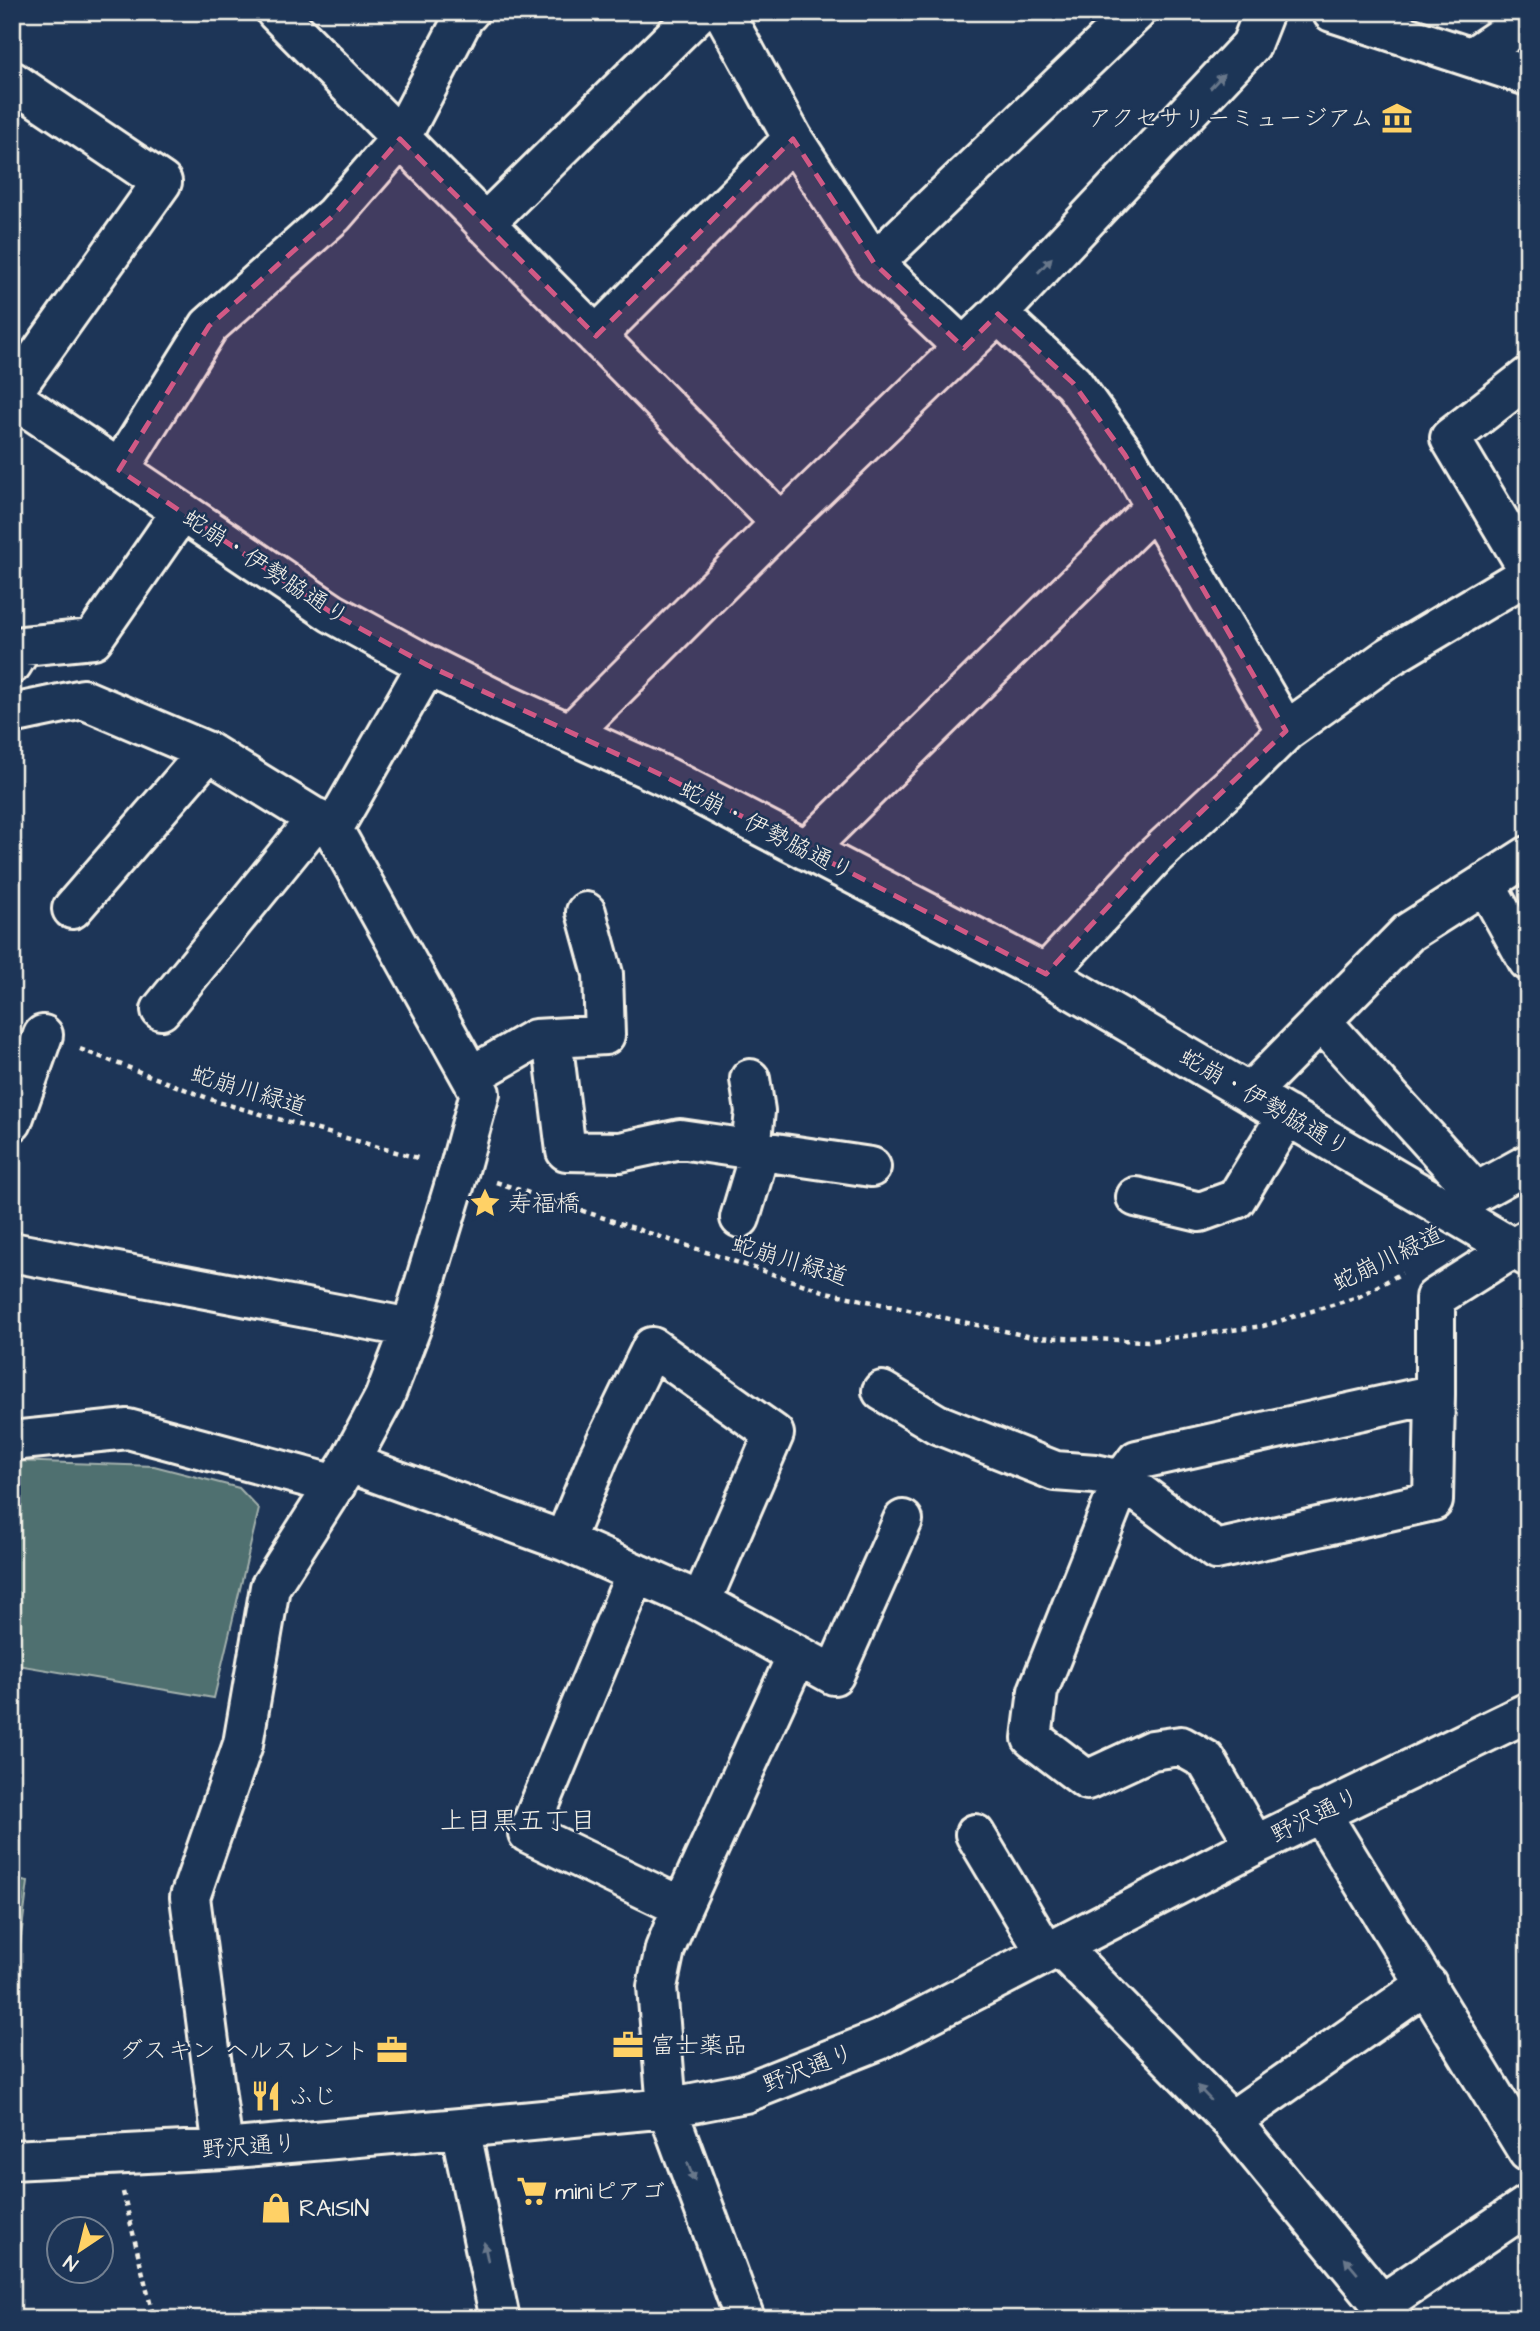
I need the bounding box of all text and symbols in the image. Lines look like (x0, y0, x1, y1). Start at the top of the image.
one-way arrow (1209, 73, 1225, 90)
museum icon: アクセサリーミュージアム (1380, 101, 1414, 135)
place label: アクセサリーミュージアム (1088, 102, 1374, 136)
one-way arrow (1036, 256, 1053, 273)
street label: 蛇崩・伊勢脇通り (176, 501, 355, 634)
street label: 蛇崩・伊勢脇通り (673, 772, 860, 890)
street label: 蛇崩・伊勢脇通り (1173, 1040, 1356, 1166)
street label: 蛇崩川緑道 (186, 1057, 311, 1125)
place icon: 寿福橋 (468, 1186, 502, 1220)
place label: 寿福橋 (508, 1187, 580, 1221)
street label: 蛇崩川緑道 (1327, 1217, 1450, 1300)
street label: 蛇崩川緑道 (727, 1227, 852, 1295)
street label: 野沢通り (1265, 1780, 1366, 1852)
district label: 上目黒五丁目 (440, 1803, 596, 1839)
office icon: 富士薬品 (611, 2028, 645, 2062)
place label: 富士薬品 (651, 2029, 747, 2063)
office icon: ダスキン ヘルスレント (375, 2033, 409, 2067)
place label: ダスキン ヘルスレント (119, 2034, 369, 2068)
street label: 野沢通り (757, 2036, 859, 2102)
restaurant icon: ふじ (249, 2079, 283, 2113)
place label: ふじ (289, 2080, 337, 2114)
one-way arrow (1195, 2084, 1212, 2101)
street label: 野沢通り (200, 2127, 298, 2167)
one-way arrow (686, 2162, 697, 2183)
supermarket icon: miniピアゴ (515, 2174, 549, 2208)
place label: miniピアゴ (555, 2175, 665, 2209)
shop icon: RAISIN (259, 2191, 293, 2225)
place label: RAISIN (299, 2192, 369, 2226)
north arrow (46, 2216, 116, 2286)
one-way arrow (481, 2241, 492, 2263)
text: N (58, 2248, 84, 2277)
one-way arrow (1344, 2257, 1359, 2275)

